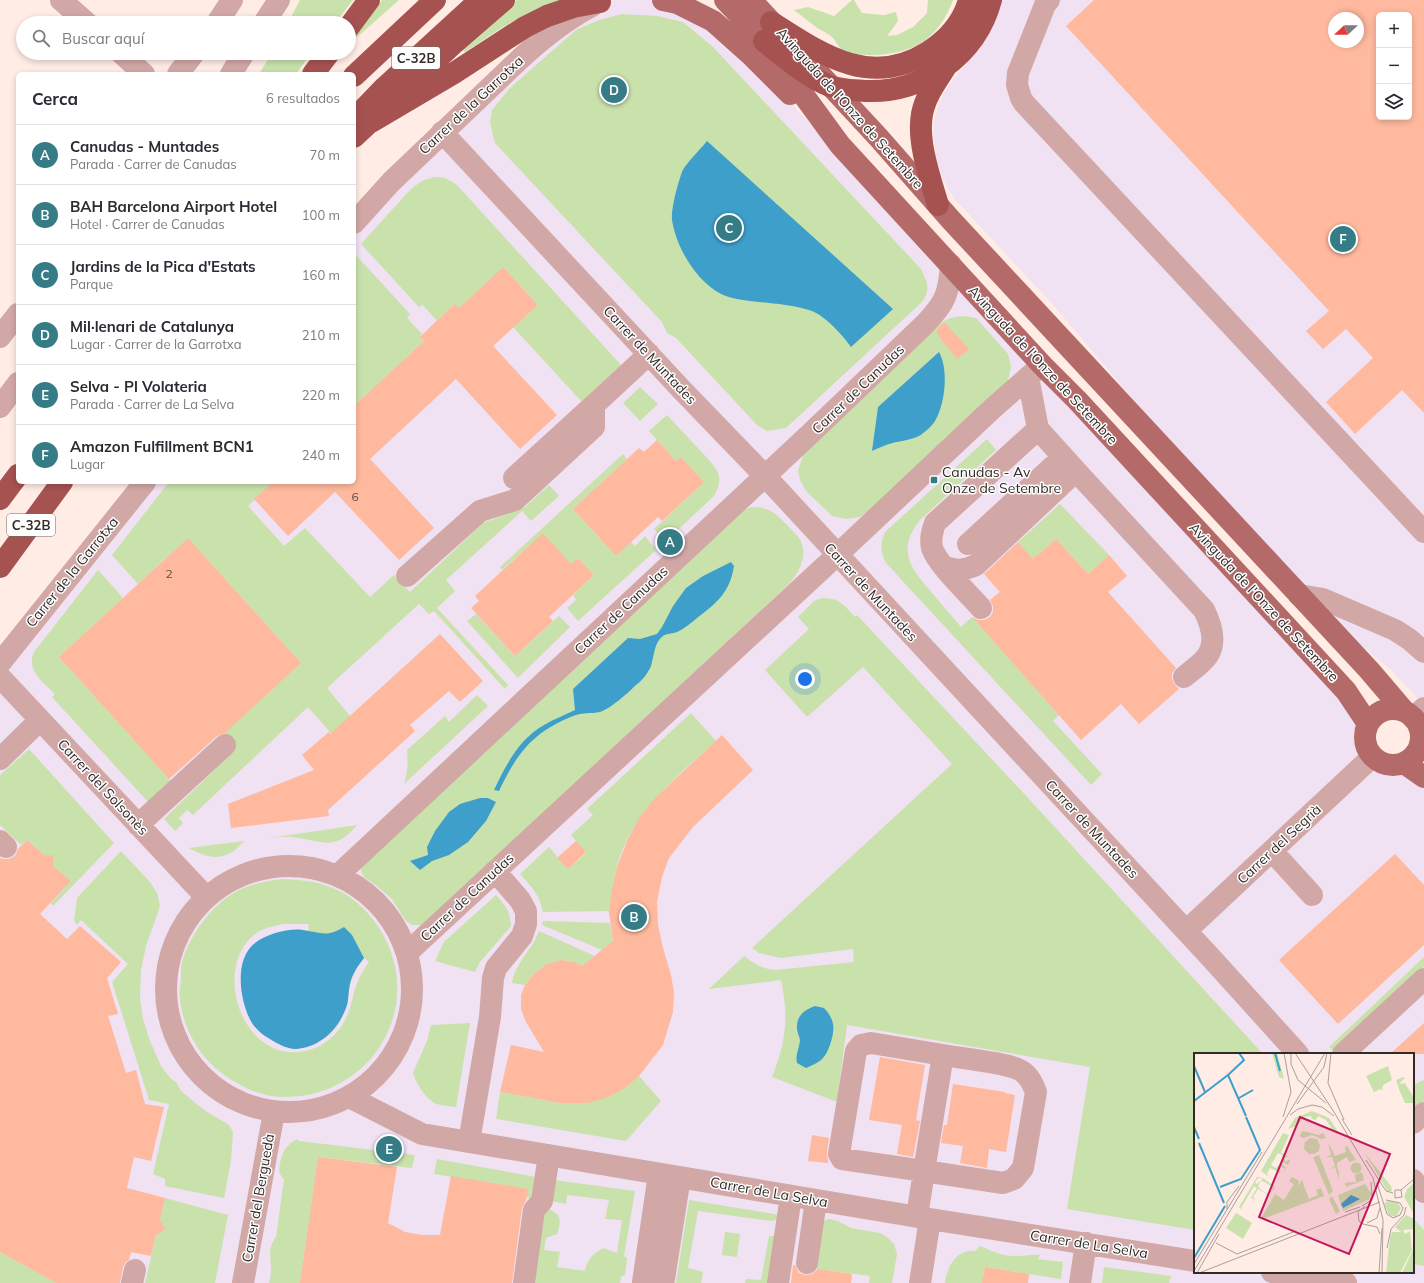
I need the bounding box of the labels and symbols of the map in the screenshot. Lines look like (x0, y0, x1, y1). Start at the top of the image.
north arrow (1328, 12, 1364, 48)
street label: Avinguda de l'Onze de Setembre (773, 24, 927, 192)
road number: C-32B (392, 47, 440, 69)
street label: Carrer de la Garrotxa (415, 52, 527, 158)
pin: D (601, 75, 627, 105)
pin: C (716, 213, 742, 243)
pin: F (1330, 224, 1356, 254)
street label: Avinguda de l'Onze de Setembre (964, 282, 1122, 448)
street label: Carrer de Muntades (600, 302, 700, 408)
street label: Carrer de Canudas (808, 340, 908, 438)
place label: Canudas - Av Onze de Setembre (942, 463, 1061, 497)
marker: Canudas - Av Onze de Setembre (929, 475, 939, 485)
house number: 6 (351, 489, 359, 504)
street label: Carrer de la Garrotxa (22, 513, 122, 631)
road number: C-32B (7, 514, 55, 536)
street label: Avinguda de l'Onze de Setembre (1185, 519, 1343, 685)
pin: A (657, 527, 683, 557)
street label: Carrer de Muntades (821, 539, 921, 645)
street label: Carrer de Canudas (570, 562, 672, 658)
house number: 2 (165, 566, 173, 581)
your location (795, 669, 815, 689)
street label: Carrer del Solsonès (54, 735, 152, 839)
street label: Carrer de Muntades (1042, 776, 1142, 882)
street label: Carrer del Segrià (1233, 800, 1325, 888)
street label: Carrer de Canudas (416, 849, 518, 945)
pin: B (621, 902, 647, 932)
inset map (1194, 1053, 1414, 1273)
street label: Carrer del Berguedà (238, 1132, 278, 1264)
pin: E (376, 1134, 402, 1164)
street label: Carrer de La Selva (709, 1173, 829, 1211)
street label: Carrer de La Selva (1029, 1226, 1149, 1262)

